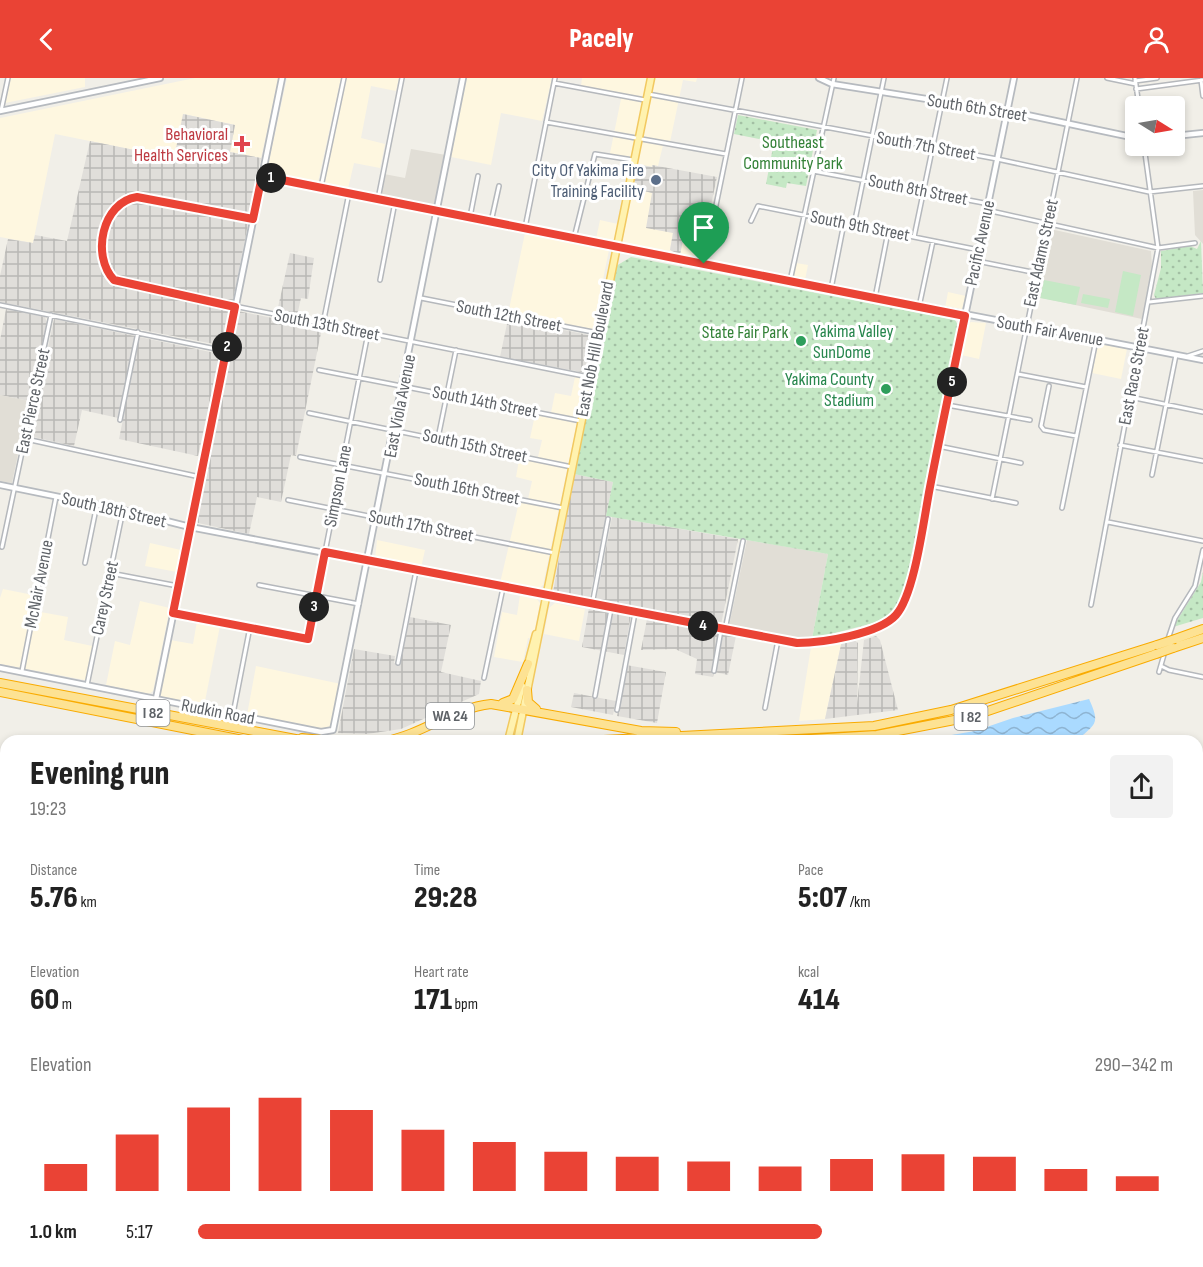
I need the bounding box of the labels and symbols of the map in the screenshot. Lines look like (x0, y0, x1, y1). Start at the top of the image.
street label: South 6th Street (926, 90, 1029, 126)
north arrow (1125, 96, 1185, 156)
place label: Behavioral Health Services (134, 124, 228, 166)
street label: South 7th Street (875, 127, 978, 165)
park label: Southeast Community Park (743, 132, 843, 174)
marker: Behavioral Health Services (233, 135, 251, 153)
place label: City Of Yakima Fire Training Facility (532, 160, 644, 202)
pin: 1 (256, 163, 286, 193)
street label: South 8th Street (867, 170, 970, 210)
marker: City Of Yakima Fire Training Facility (649, 173, 663, 187)
street label: East Adams Street (1019, 197, 1063, 309)
street label: Pacific Avenue (961, 198, 999, 288)
pin (678, 202, 729, 264)
street label: South 9th Street (808, 206, 912, 246)
street label: East Nob Hill Boulevard (572, 280, 618, 418)
street label: South 12th Street (455, 296, 564, 337)
street label: South 13th Street (273, 305, 382, 346)
street label: South Fair Avenue (995, 311, 1105, 351)
place label: Yakima Valley SunDome (813, 321, 894, 363)
park label: State Fair Park (702, 322, 788, 343)
street label: East Race Street (1114, 325, 1154, 427)
pin: 2 (212, 332, 242, 362)
marker: Yakima Valley SunDome (794, 334, 808, 348)
street label: East Pierce Street (12, 346, 55, 456)
street label: East Viola Avenue (380, 352, 420, 460)
pin: 5 (937, 367, 967, 397)
place label: Yakima County Stadium (785, 369, 874, 411)
street label: South 14th Street (431, 382, 540, 423)
marker: Yakima County Stadium (879, 382, 893, 396)
street label: South 15th Street (421, 425, 530, 467)
street label: Simpson Lane (320, 443, 356, 529)
street label: South 16th Street (412, 468, 522, 510)
street label: South 18th Street (60, 488, 169, 532)
street label: South 17th Street (367, 506, 476, 547)
street label: McNair Avenue (20, 538, 58, 630)
street label: Carey Street (87, 559, 123, 637)
pin: 3 (299, 592, 329, 622)
pin: 4 (688, 611, 718, 641)
street label: Rudkin Road (180, 695, 256, 729)
road number: I 82 (136, 700, 170, 726)
road number: WA 24 (426, 703, 474, 729)
road number: I 82 (954, 704, 988, 730)

